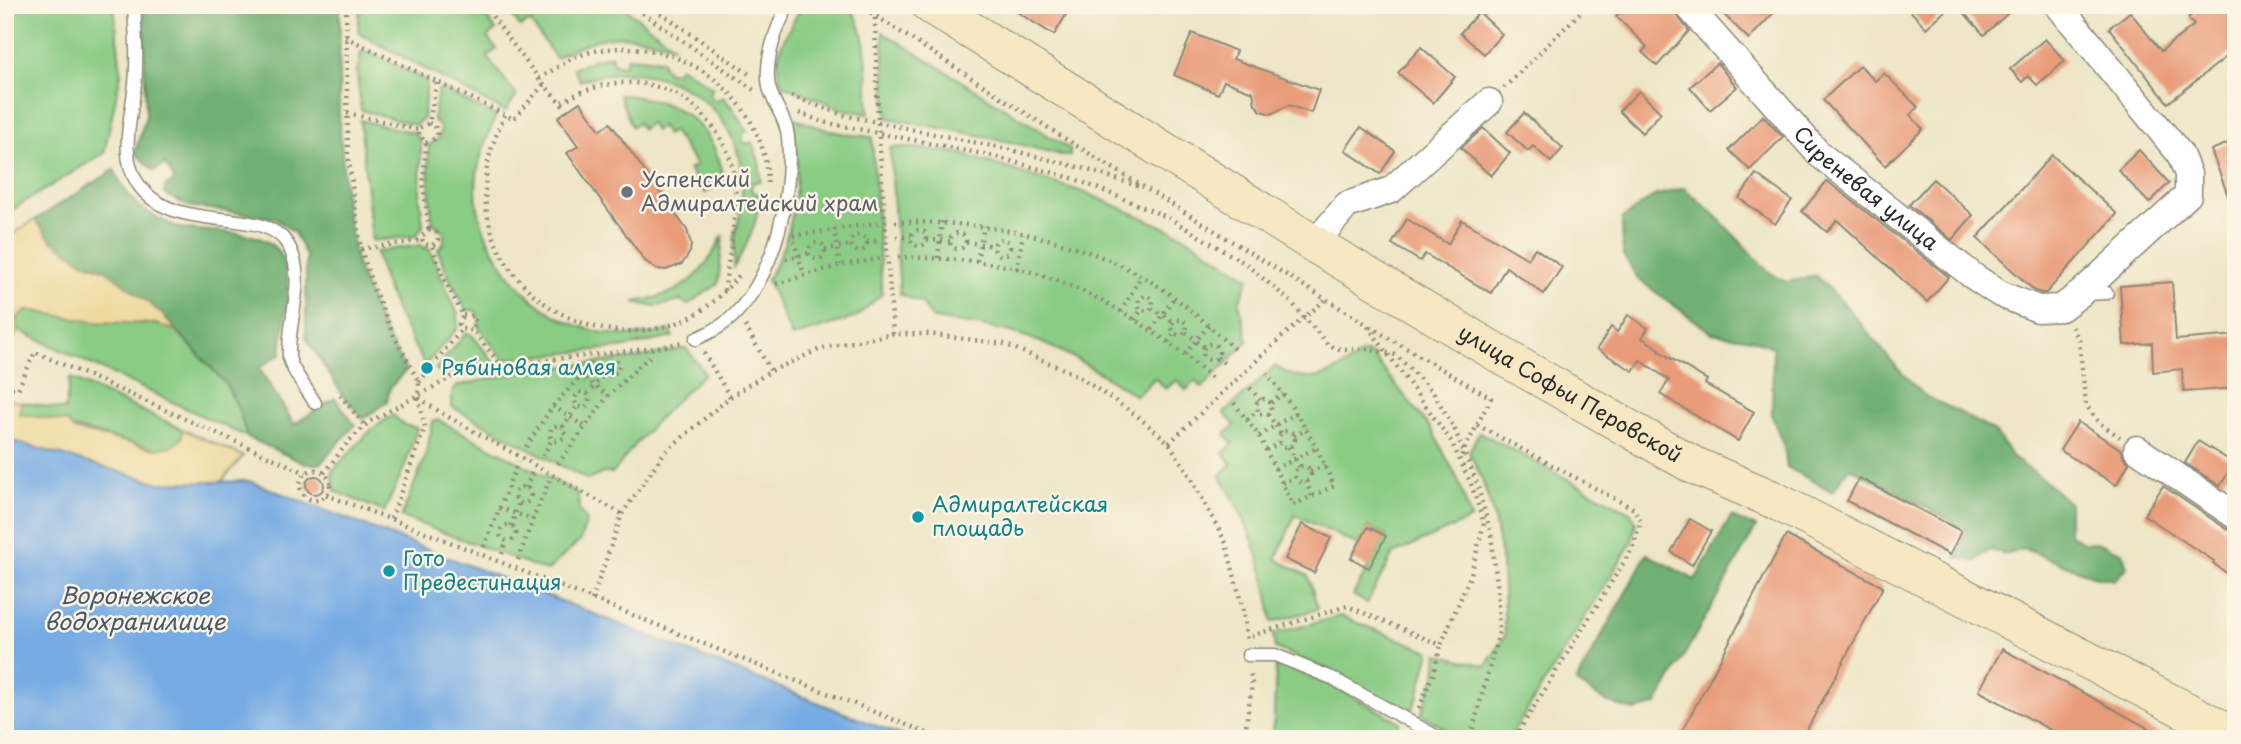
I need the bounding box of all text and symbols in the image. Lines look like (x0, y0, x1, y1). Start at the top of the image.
street label: Сиреневая улица (1787, 118, 1947, 258)
place label: Успенский Адмиралтейский храм (641, 162, 879, 218)
marker: Успенский Адмиралтейский храм (619, 184, 635, 200)
street label: улица Софьи Перовской (1453, 315, 1689, 470)
place label: Рябиновая аллея (441, 350, 616, 382)
marker: Рябиновая аллея (419, 360, 435, 376)
place label: Адмиралтейская площадь (932, 487, 1108, 543)
marker: Адмиралтейская площадь (910, 509, 926, 525)
place label: Гото Предестинация (403, 541, 562, 597)
marker: Гото Предестинация (381, 563, 397, 579)
water label: Воронежское водохранилище (44, 577, 227, 638)

